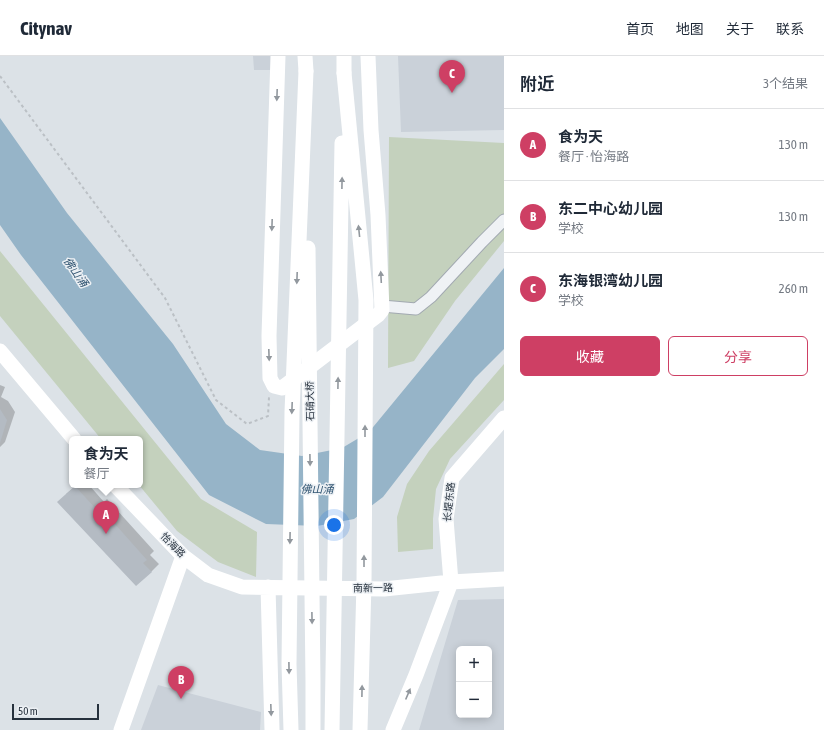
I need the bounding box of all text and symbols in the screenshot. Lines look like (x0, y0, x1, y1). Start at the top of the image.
text: Citynav (20, 17, 72, 39)
text: 首页 (626, 21, 654, 37)
text: 地图 (676, 21, 704, 37)
text: 关于 (726, 21, 754, 37)
text: 联系 (776, 21, 804, 37)
pin: C (439, 60, 465, 93)
text: 附近 (520, 74, 554, 94)
text: 3个结果 (763, 76, 808, 91)
one-way arrow (273, 89, 280, 101)
text: 食为天 (558, 128, 603, 145)
text: A (530, 137, 536, 152)
text: 130 m (779, 137, 808, 152)
text: 餐厅 · 怡海路 (558, 149, 629, 164)
one-way arrow (339, 176, 345, 189)
text: 东二中心幼儿园 (558, 200, 663, 217)
text: B (530, 209, 536, 224)
text: 130 m (779, 209, 808, 224)
one-way arrow (269, 219, 276, 231)
text: 学校 (558, 221, 584, 236)
one-way arrow (356, 225, 363, 237)
water label: 佛山涌 (62, 255, 92, 291)
one-way arrow (378, 270, 384, 283)
one-way arrow (294, 272, 300, 285)
text: 东海银湾幼儿园 (558, 272, 663, 289)
text: C (530, 281, 536, 296)
text: 260 m (779, 281, 808, 296)
text: 学校 (558, 293, 584, 308)
button: 收藏 (520, 336, 660, 376)
button: 分享 (668, 336, 808, 376)
one-way arrow (266, 349, 273, 361)
one-way arrow (335, 376, 341, 389)
street label: 石𬒔大桥 (304, 381, 316, 421)
one-way arrow (289, 402, 295, 415)
one-way arrow (362, 424, 368, 437)
popup (69, 436, 143, 488)
text: 食为天 (83, 445, 129, 462)
one-way arrow (307, 454, 313, 467)
text: 餐厅 (83, 466, 110, 481)
street label: 长堤东路 (441, 482, 457, 522)
water label: 佛山涌 (301, 483, 335, 495)
pin: A (93, 501, 119, 534)
your location (324, 515, 344, 535)
street label: 怡海路 (159, 531, 187, 559)
one-way arrow (287, 532, 293, 545)
one-way arrow (361, 554, 367, 567)
street label: 南新一路 (353, 582, 393, 594)
one-way arrow (309, 612, 315, 625)
map controls (456, 646, 492, 718)
button: + (456, 646, 492, 682)
one-way arrow (286, 662, 292, 675)
pin: B (168, 666, 194, 699)
button: − (456, 682, 492, 718)
one-way arrow (359, 684, 365, 697)
one-way arrow (405, 688, 412, 700)
scale bar (12, 702, 99, 721)
one-way arrow (268, 704, 275, 716)
text: 50 m (18, 705, 38, 717)

